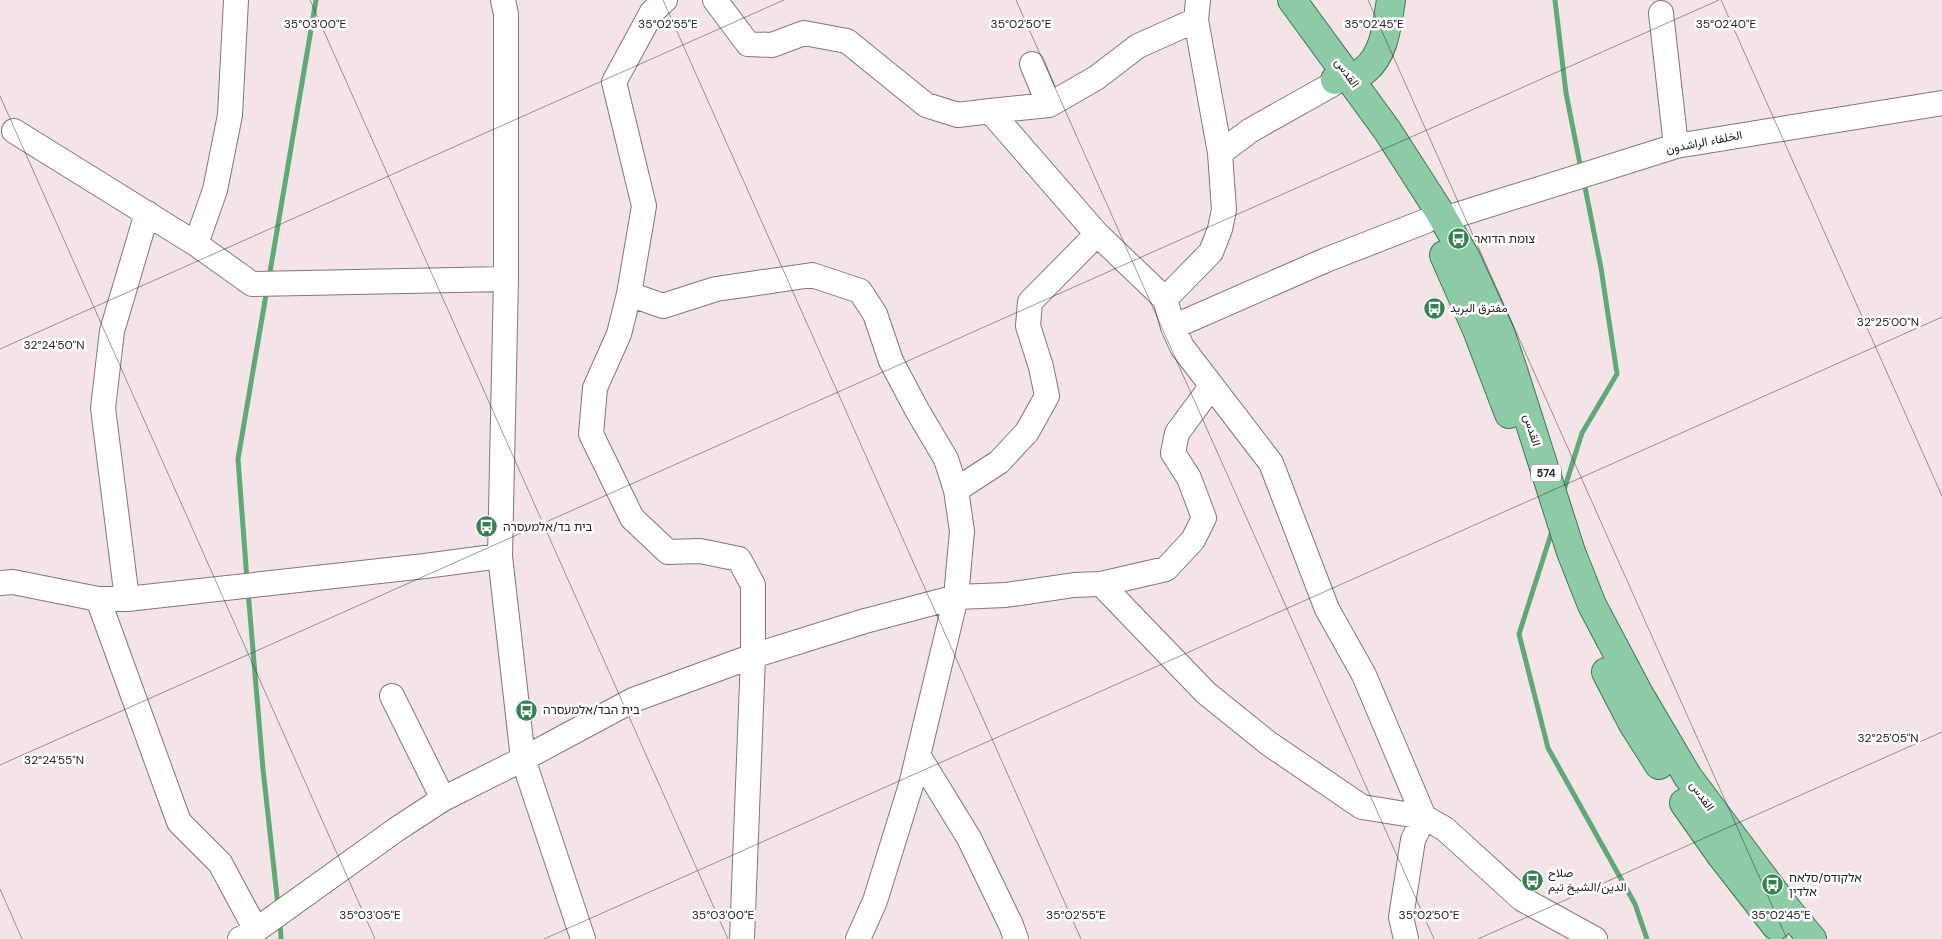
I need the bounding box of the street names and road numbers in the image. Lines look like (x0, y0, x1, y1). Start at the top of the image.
street label: القدس (1331, 55, 1363, 91)
street label: الخلفاء الراشدون (1664, 127, 1744, 157)
street label: القدس (1520, 412, 1544, 448)
road number: 574 (1531, 464, 1561, 482)
street label: القدس (1686, 778, 1718, 814)

